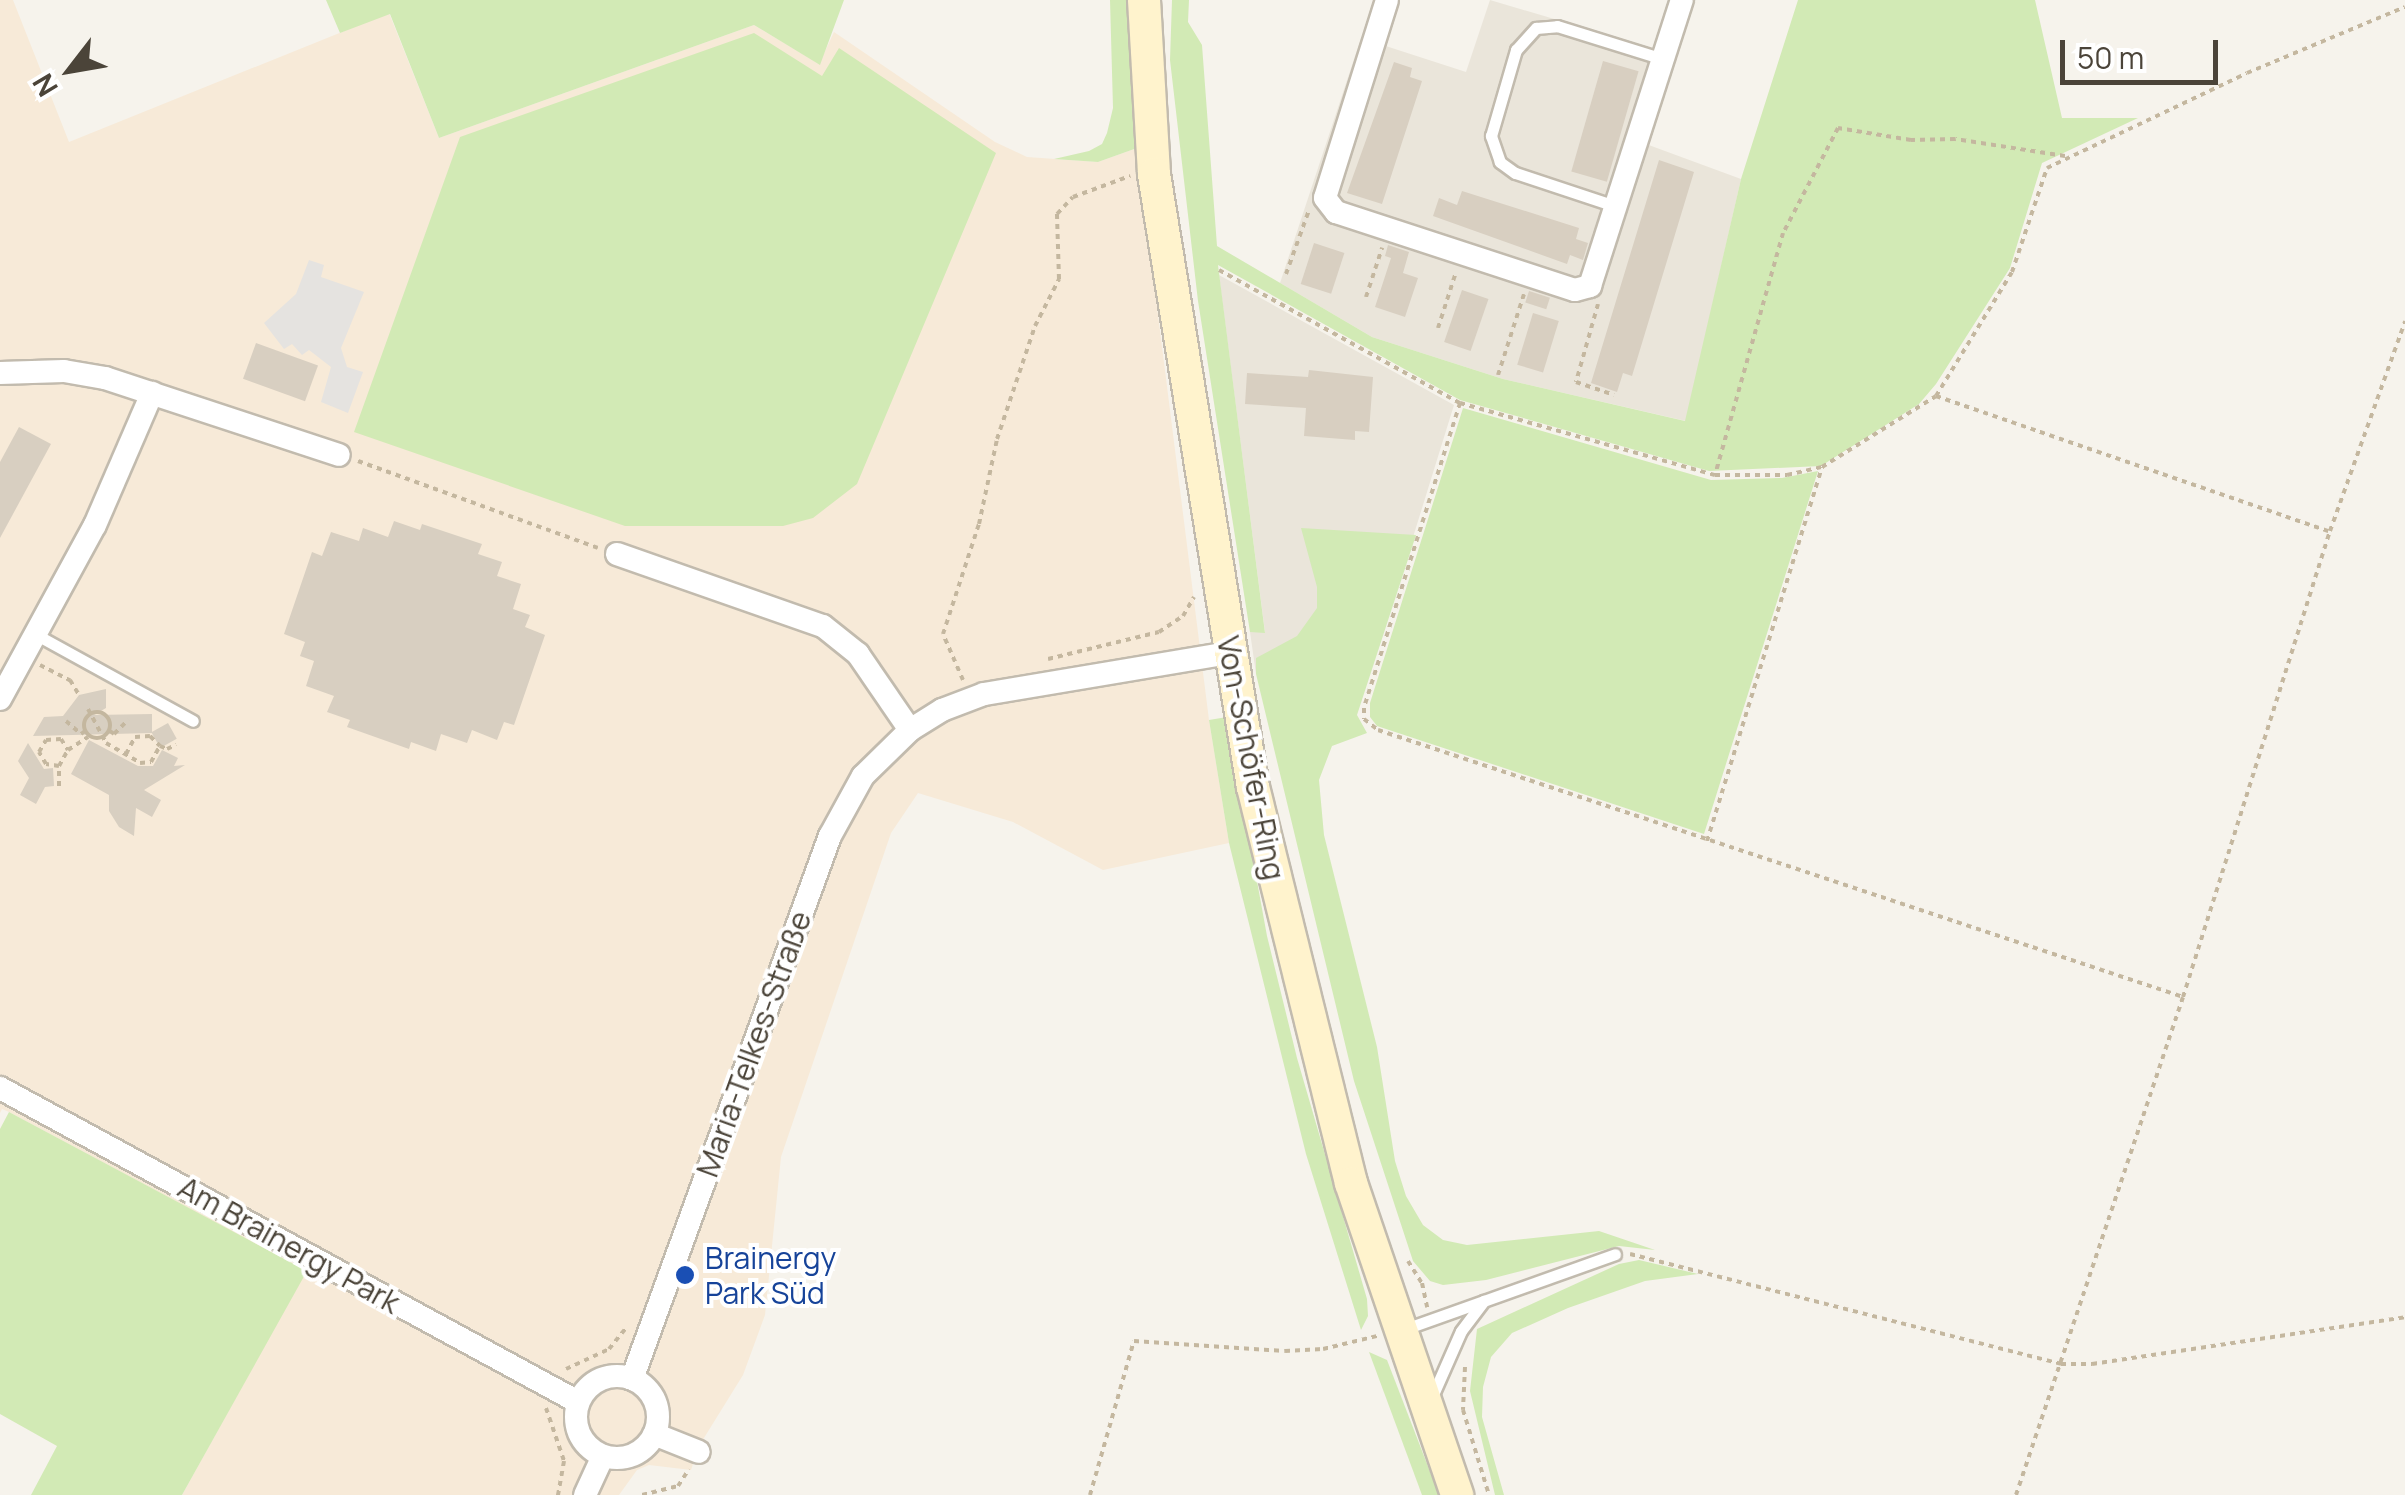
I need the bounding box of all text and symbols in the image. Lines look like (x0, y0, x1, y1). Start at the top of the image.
north arrow (20, 20, 120, 120)
scale bar (2065, 20, 2222, 82)
text: 50 m (2077, 37, 2144, 78)
text: N (23, 67, 66, 104)
street label: Von-Schöfer-Ring (1210, 633, 1292, 883)
street label: Maria-Telkes-Straße (689, 906, 819, 1182)
street label: Am Brainergy Park (172, 1169, 406, 1321)
place label: Brainergy Park Süd (705, 1240, 836, 1310)
marker: Brainergy Park Süd (674, 1264, 696, 1286)

